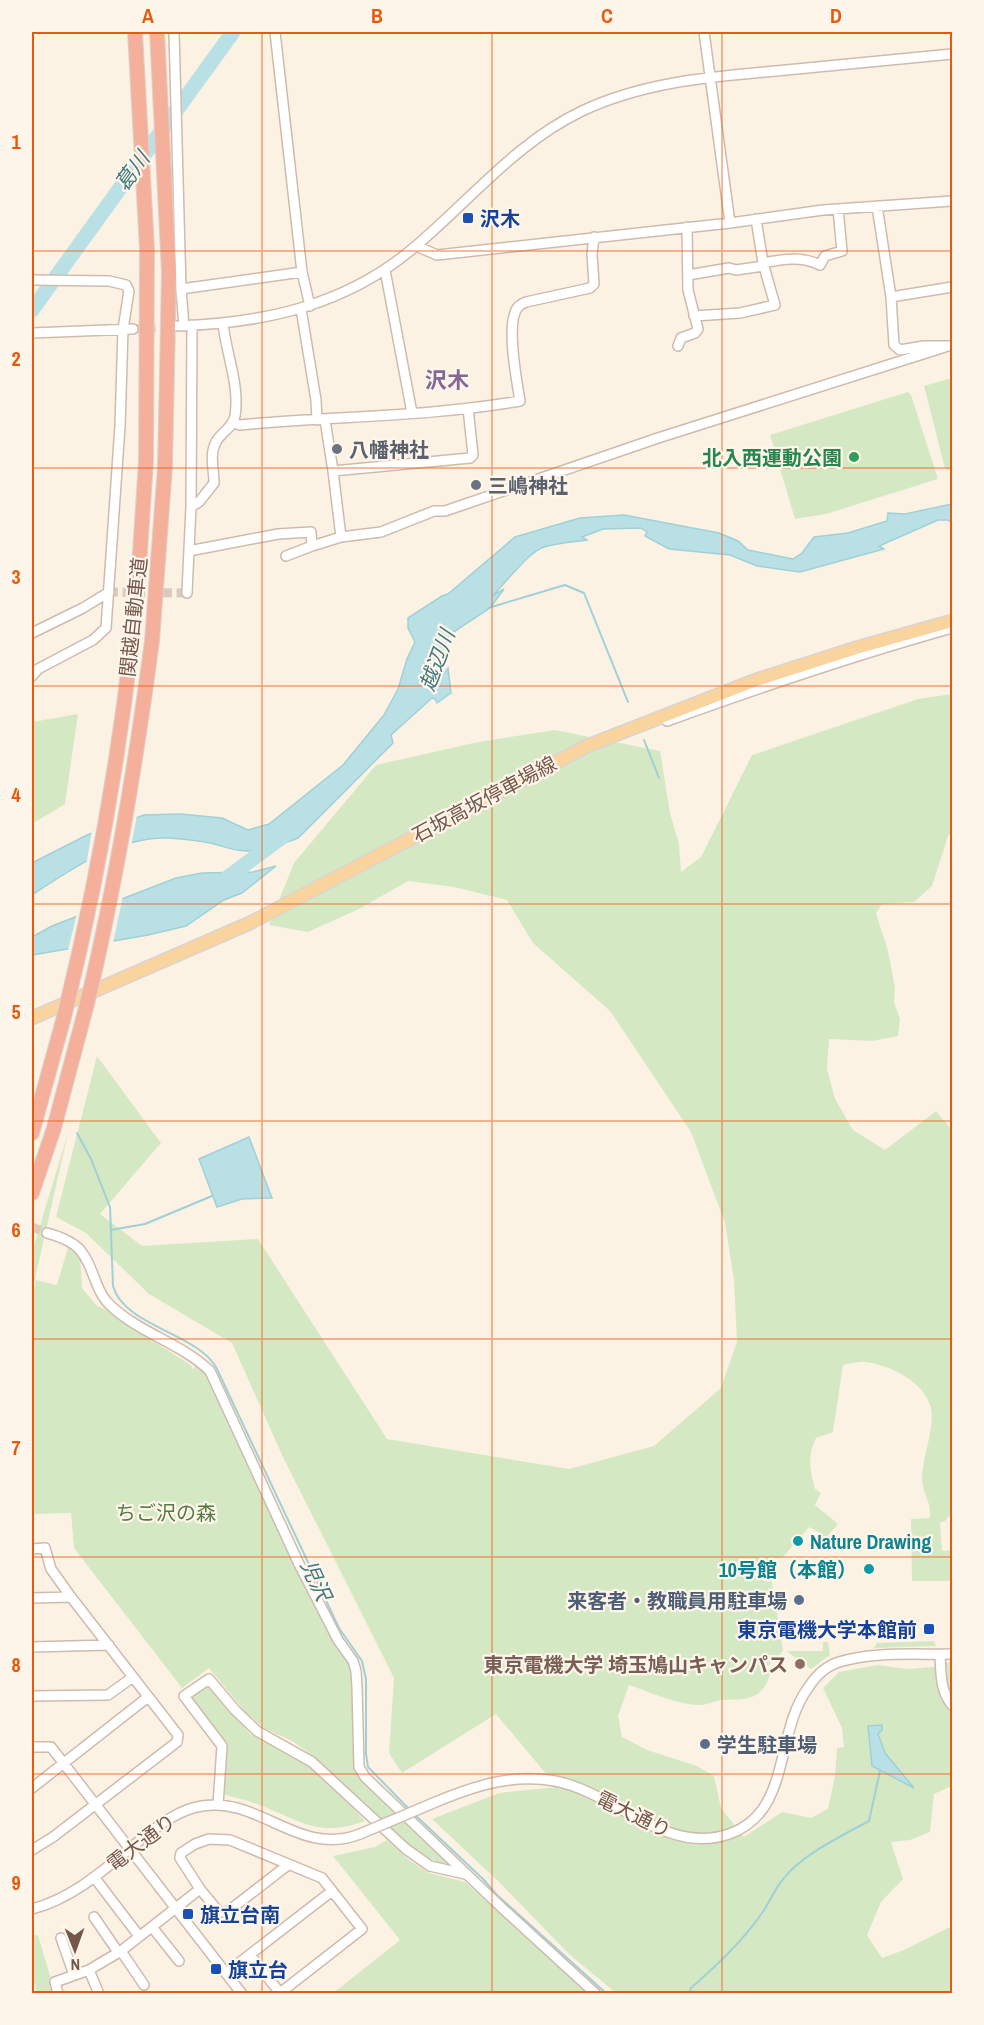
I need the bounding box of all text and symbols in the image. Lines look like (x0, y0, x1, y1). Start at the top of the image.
text: A (142, 2, 154, 29)
text: B (371, 2, 383, 29)
text: C (601, 2, 613, 29)
text: D (830, 2, 842, 29)
text: 1 (11, 128, 21, 155)
water label: 葛川 (108, 144, 157, 197)
place label: 沢木 (480, 205, 520, 232)
marker: 沢木 (461, 211, 475, 225)
text: 2 (11, 345, 21, 372)
district label: 沢木 (425, 365, 469, 395)
place label: 八幡神社 (349, 436, 429, 463)
marker: 八幡神社 (330, 442, 344, 456)
place label: 北入西運動公園 (702, 444, 842, 471)
marker: 北入西運動公園 (847, 450, 861, 464)
place label: 三嶋神社 (488, 472, 568, 499)
marker: 三嶋神社 (469, 478, 483, 492)
street label: 関越自動車道 (113, 556, 153, 678)
text: 3 (11, 563, 21, 590)
water label: 越辺川 (413, 624, 462, 695)
street label: 石坂高坂停車場線 (407, 750, 561, 848)
text: 4 (11, 781, 21, 808)
text: 5 (11, 998, 21, 1025)
text: 6 (11, 1216, 21, 1243)
text: 7 (11, 1434, 21, 1461)
park label: ちご沢の森 (116, 1499, 216, 1526)
place label: Nature Drawing (810, 1528, 931, 1555)
marker: Nature Drawing (791, 1534, 805, 1548)
water label: 児沢 (294, 1555, 339, 1608)
place label: 10号館（本館） (719, 1556, 857, 1583)
marker: 10号館（本館） (862, 1562, 876, 1576)
place label: 来客者・教職員用駐車場 (567, 1587, 787, 1614)
marker: 来客者・教職員用駐車場 (792, 1593, 806, 1607)
place label: 東京電機大学本館前 (737, 1616, 917, 1643)
marker: 東京電機大学本館前 (922, 1622, 936, 1636)
text: 8 (11, 1651, 21, 1678)
place label: 東京電機大学 埼玉鳩山キャンパス (483, 1651, 788, 1678)
marker: 東京電機大学 埼玉鳩山キャンパス (793, 1657, 807, 1671)
place label: 学生駐車場 (717, 1731, 817, 1758)
marker: 学生駐車場 (698, 1737, 712, 1751)
street label: 電大通り (592, 1784, 676, 1844)
street label: 電大通り (101, 1807, 181, 1877)
text: 9 (11, 1869, 21, 1896)
place label: 旗立台南 (200, 1901, 280, 1928)
marker: 旗立台南 (181, 1907, 195, 1921)
north arrow (45, 1920, 105, 1980)
text: N (70, 1954, 80, 1976)
place label: 旗立台 (228, 1956, 288, 1983)
marker: 旗立台 (209, 1962, 223, 1976)

